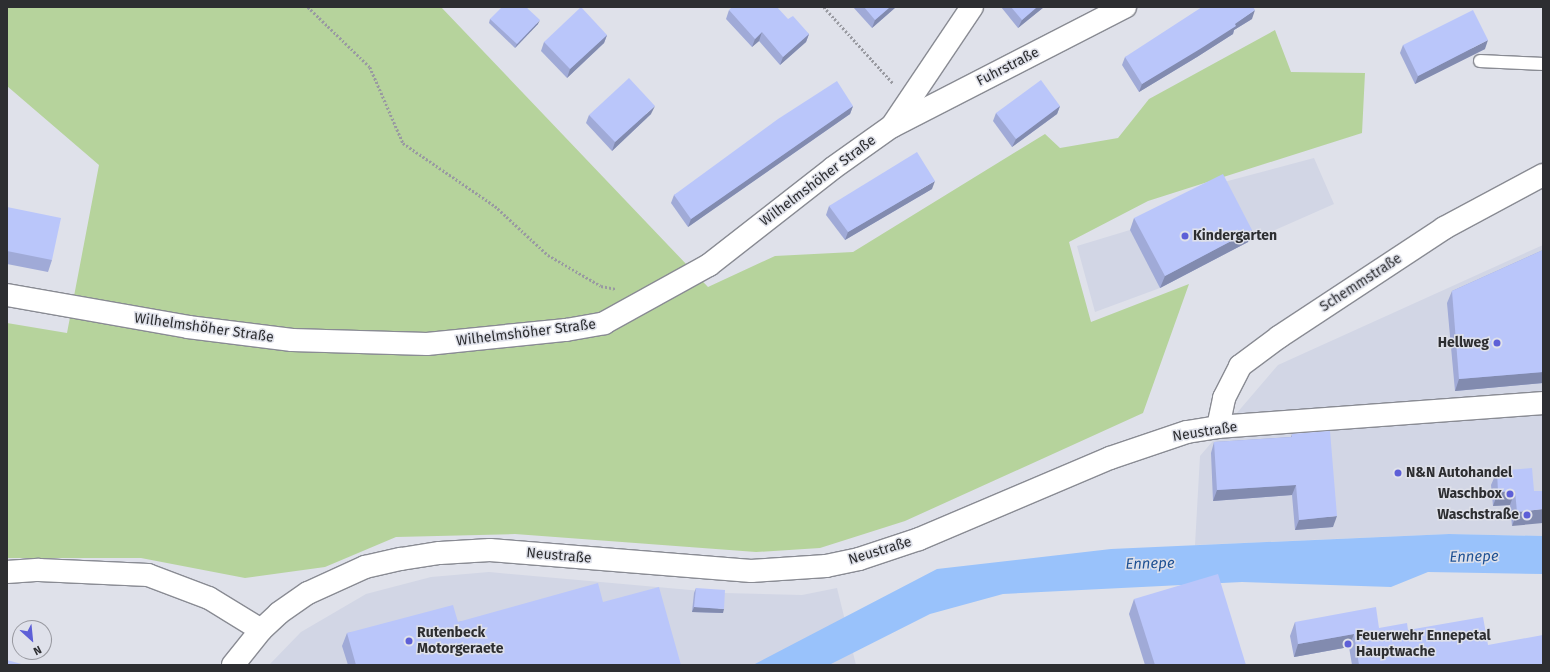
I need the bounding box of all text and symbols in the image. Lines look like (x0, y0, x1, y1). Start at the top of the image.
street label: Fuhrstraße (974, 44, 1042, 90)
street label: Wilhelmshöher Straße (757, 132, 879, 230)
place label: Kindergarten (1193, 228, 1277, 244)
marker: Kindergarten (1180, 231, 1190, 241)
street label: Schemmstraße (1317, 250, 1405, 316)
street label: Wilhelmshöher Straße (133, 310, 275, 346)
street label: Wilhelmshöher Straße (455, 316, 597, 350)
place label: Hellweg (1438, 335, 1489, 351)
marker: Hellweg (1492, 338, 1502, 348)
street label: Neustraße (1171, 419, 1239, 445)
place label: N&N Autohandel (1406, 465, 1512, 481)
marker: N&N Autohandel (1393, 468, 1403, 478)
place label: Waschbox (1438, 486, 1502, 502)
marker: Waschbox (1505, 489, 1515, 499)
place label: Waschstraße (1437, 507, 1519, 523)
marker: Waschstraße (1522, 510, 1532, 520)
street label: Neustraße (846, 533, 914, 569)
street label: Neustraße (526, 545, 592, 567)
water label: Ennepe (1449, 548, 1499, 566)
water label: Ennepe (1125, 555, 1175, 573)
north arrow (12, 620, 52, 660)
place label: Rutenbeck Motorgeraete (417, 625, 503, 658)
place label: Feuerwehr Ennepetal Hauptwache (1356, 628, 1491, 660)
marker: Rutenbeck Motorgeraete (404, 636, 414, 646)
marker: Feuerwehr Ennepetal Hauptwache (1343, 639, 1353, 649)
text: N (31, 643, 43, 658)

